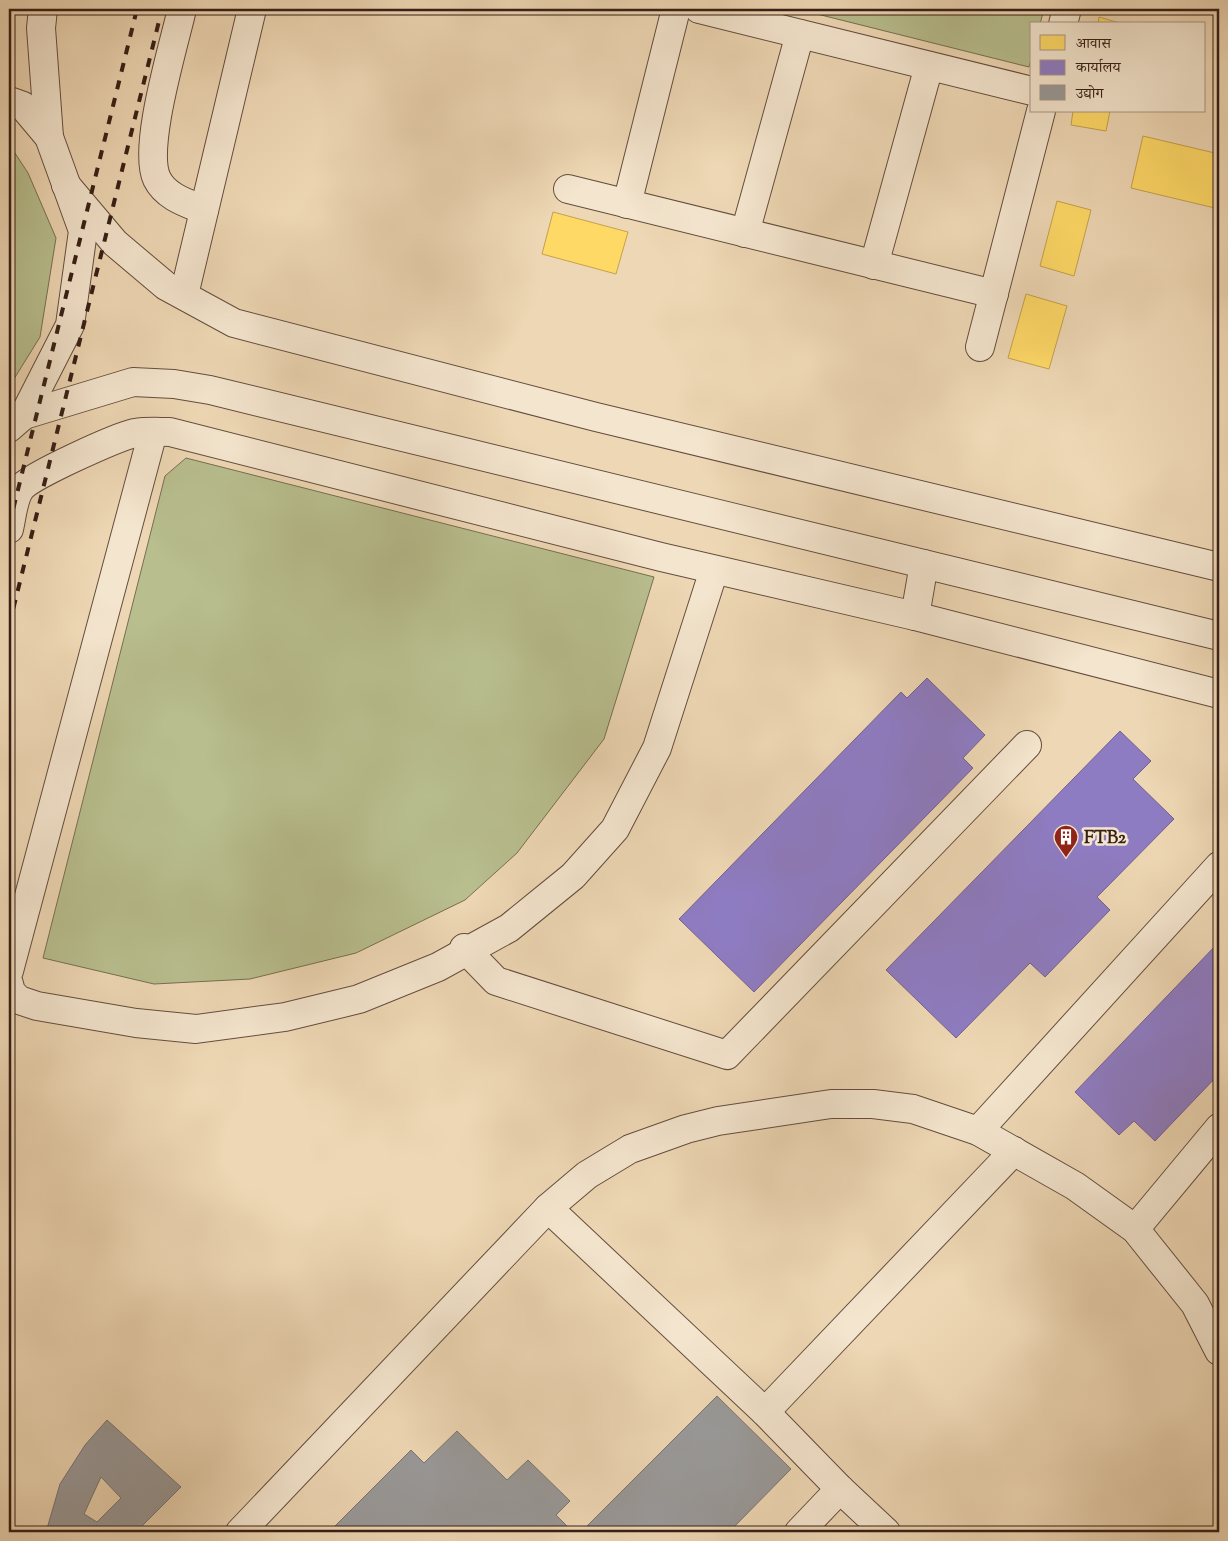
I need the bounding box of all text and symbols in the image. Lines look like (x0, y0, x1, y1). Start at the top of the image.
legend (1030, 22, 1206, 112)
text: आवास (1076, 34, 1112, 55)
text: कार्यालय (1075, 58, 1121, 79)
text: उद्योग (1075, 84, 1105, 105)
building icon: FTB2 (1053, 824, 1079, 858)
place label: FTB2 (1084, 826, 1127, 852)

